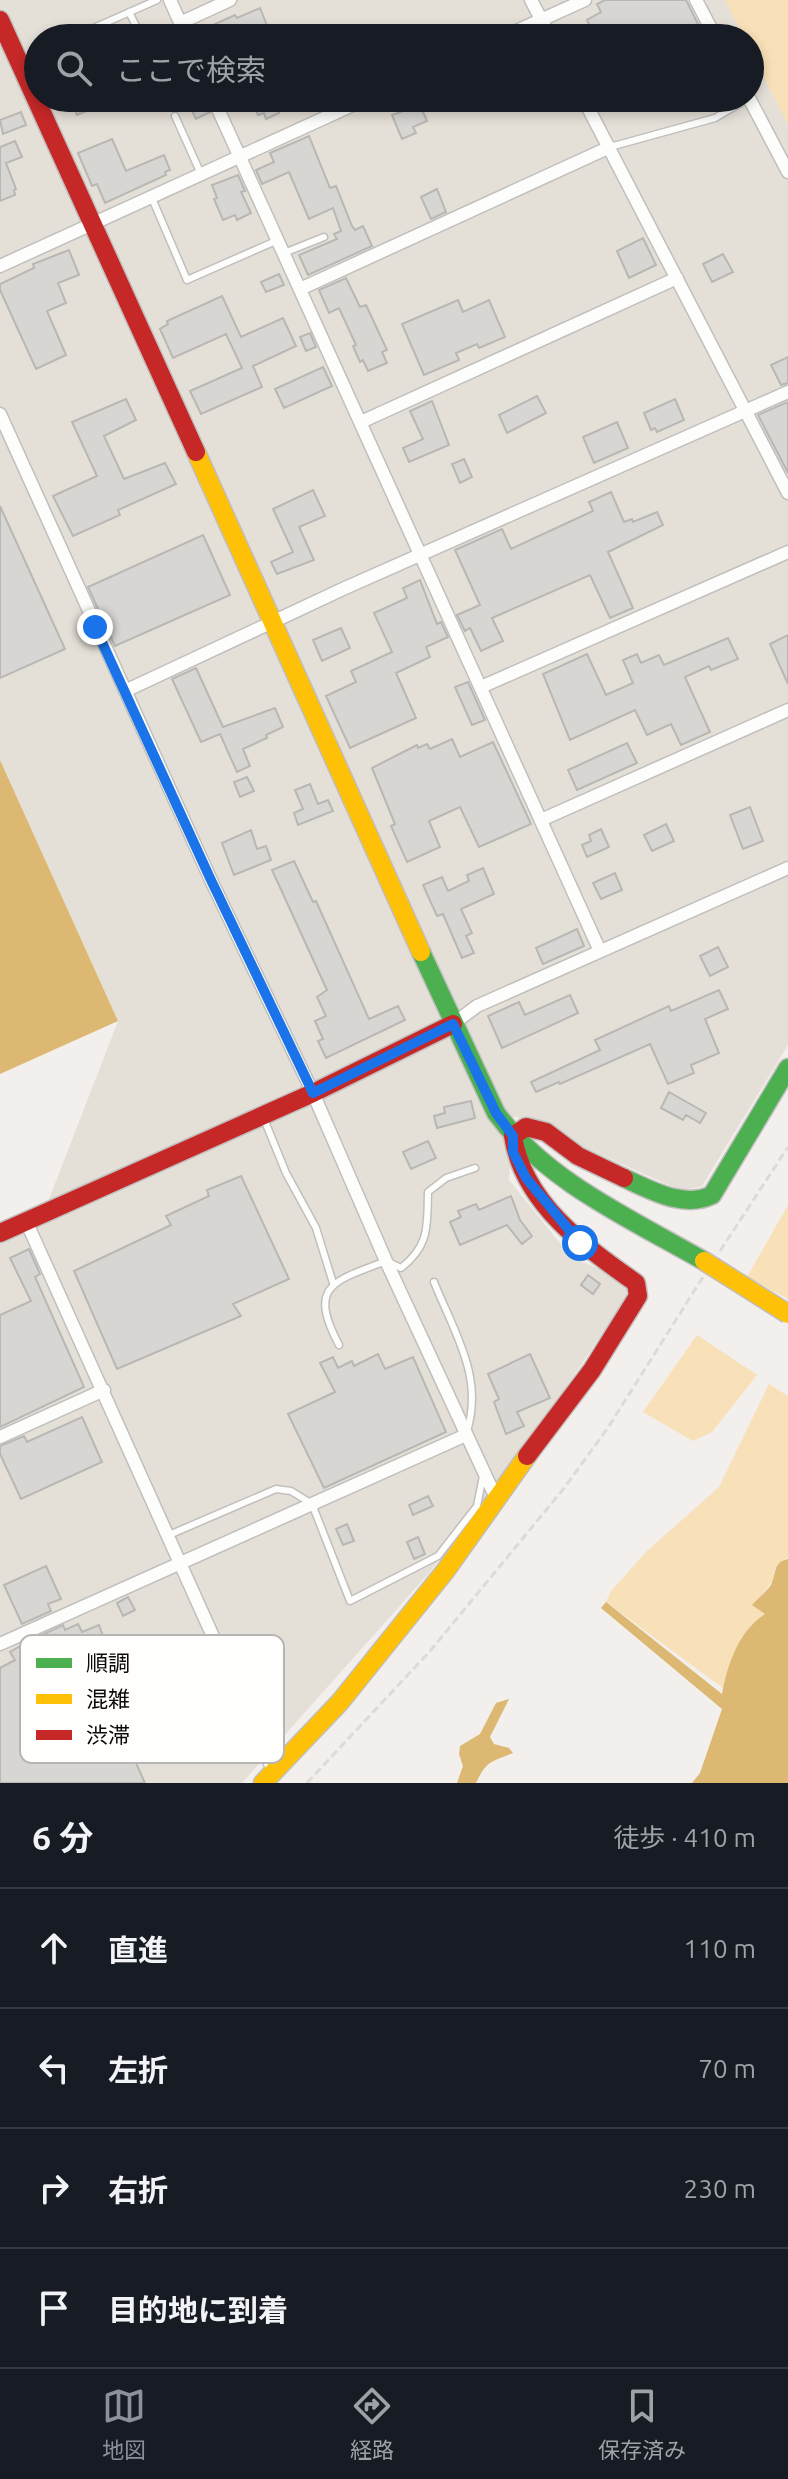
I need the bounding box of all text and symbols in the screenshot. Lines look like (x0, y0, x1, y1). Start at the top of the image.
search box (24, 24, 764, 112)
icon: search (52, 46, 96, 90)
text: ここで検索 (116, 53, 266, 87)
route end (77, 609, 113, 645)
route start (562, 1225, 598, 1261)
legend (20, 1635, 284, 1763)
text: 順調 (86, 1650, 130, 1675)
text: 混雑 (86, 1686, 130, 1711)
text: 渋滞 (86, 1722, 130, 1747)
text: 6 分 (32, 1818, 93, 1856)
text: 徒歩 · 410 m (613, 1823, 756, 1852)
icon: ahead (32, 1926, 76, 1970)
text: 直進 (108, 1933, 168, 1967)
text: 110 m (684, 1934, 756, 1963)
icon: left (32, 2046, 76, 2090)
text: 左折 (108, 2053, 168, 2087)
text: 70 m (698, 2054, 756, 2083)
icon: right (32, 2166, 76, 2210)
text: 右折 (108, 2173, 168, 2207)
text: 230 m (684, 2174, 756, 2203)
icon: arrive (32, 2286, 76, 2330)
text: 目的地に到着 (108, 2293, 288, 2327)
tab: 地図 (102, 2384, 146, 2464)
tab: 経路 (350, 2384, 394, 2464)
tab: 保存済み (598, 2384, 686, 2464)

